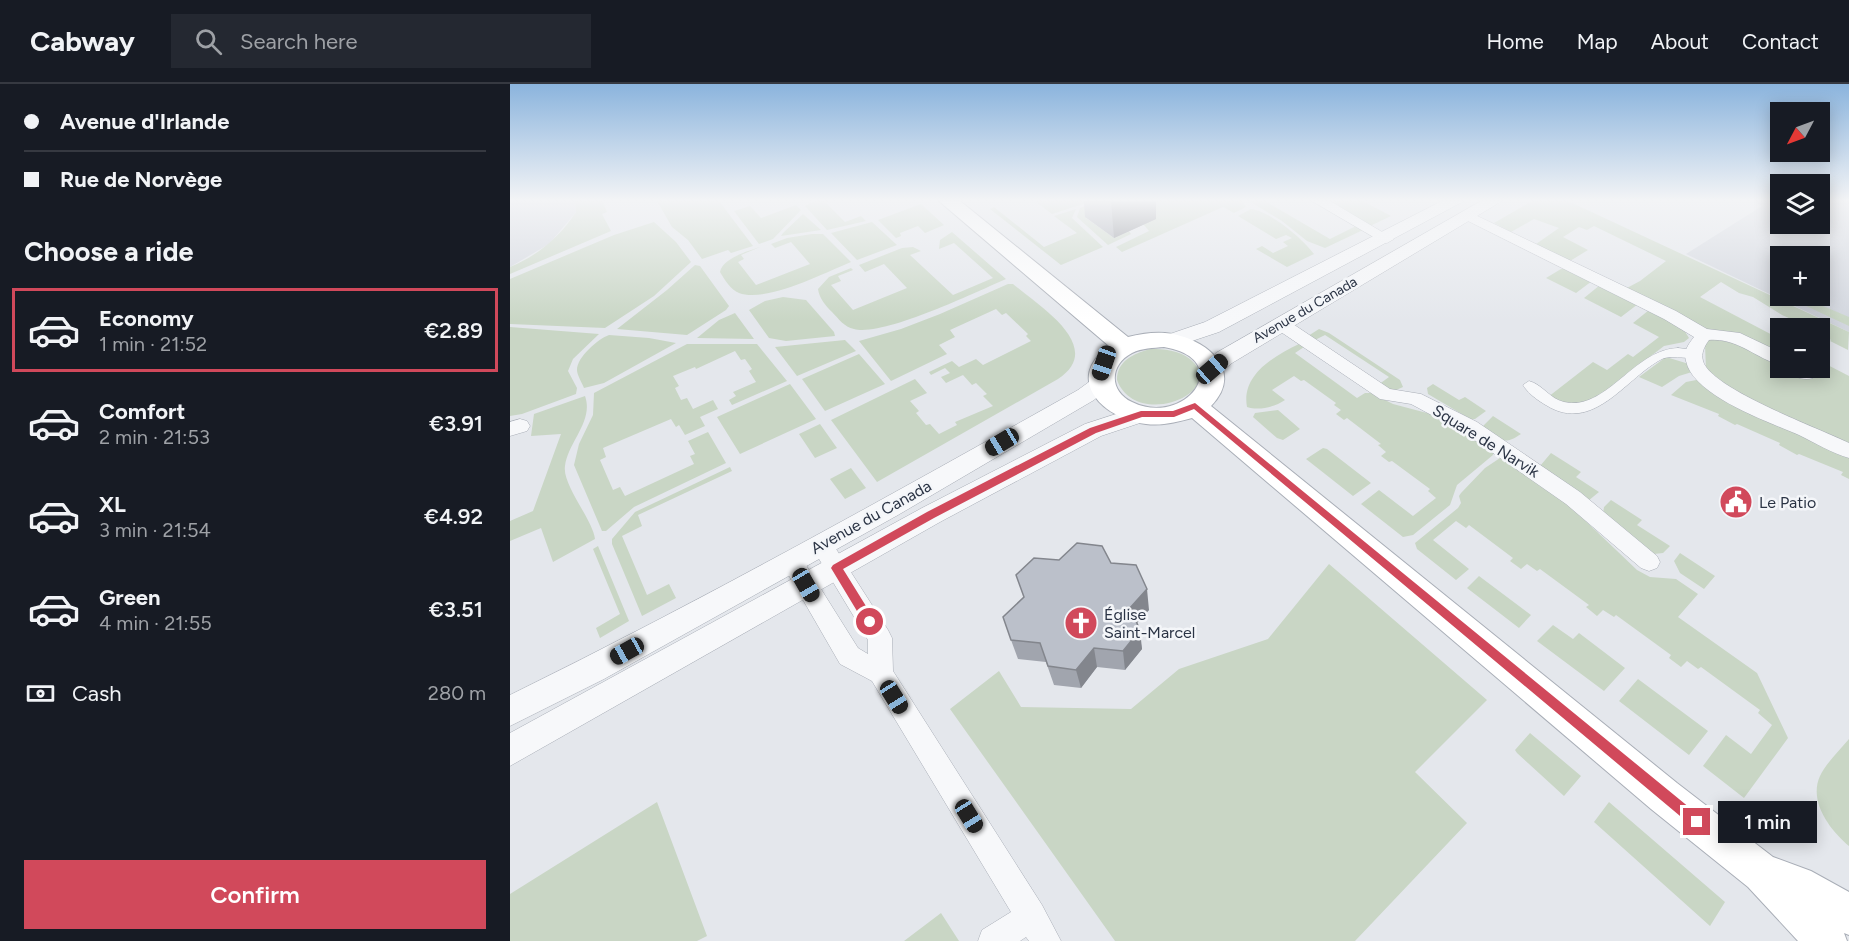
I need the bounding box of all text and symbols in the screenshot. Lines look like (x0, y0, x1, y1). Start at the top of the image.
search box (171, 14, 591, 68)
text: Cabway (30, 24, 135, 58)
icon: search (192, 25, 225, 58)
text: Search here (240, 28, 357, 55)
text: Home (1487, 29, 1544, 54)
text: Map (1577, 29, 1618, 54)
text: About (1651, 29, 1709, 54)
text: Contact (1742, 29, 1819, 54)
north arrow (1770, 102, 1830, 162)
map controls (1770, 102, 1830, 378)
text: Avenue d'Irlande (60, 108, 229, 135)
text: Rue de Norvège (60, 166, 222, 193)
button: layers (1770, 174, 1830, 234)
text: Choose a ride (24, 235, 193, 268)
button: + (1770, 246, 1830, 306)
street label: Avenue du Canada (1250, 273, 1360, 347)
icon: car (27, 303, 81, 357)
text: Economy (99, 305, 194, 332)
text: €2.89 (424, 317, 483, 344)
button: − (1770, 318, 1830, 378)
text: 1 min · 21:52 (99, 332, 207, 356)
car (1090, 343, 1118, 383)
car (1193, 350, 1231, 388)
icon: car (27, 396, 81, 450)
text: Comfort (99, 398, 185, 425)
street label: Square de Narvik (1429, 401, 1543, 482)
text: €3.91 (429, 410, 483, 437)
text: 2 min · 21:53 (99, 425, 210, 449)
car (982, 425, 1022, 459)
street label: Avenue du Canada (808, 476, 934, 558)
public building icon: Le Patio (1718, 484, 1754, 520)
icon: car (27, 489, 81, 543)
text: XL (99, 491, 126, 518)
place label: Le Patio (1759, 493, 1816, 512)
text: €4.92 (424, 503, 483, 530)
text: 3 min · 21:54 (99, 518, 211, 542)
car (789, 565, 823, 605)
icon: car (27, 582, 81, 636)
text: Green (99, 584, 161, 611)
text: €3.51 (429, 596, 483, 623)
church icon: Église Saint-Marcel (1063, 605, 1099, 641)
place label: Église Saint-Marcel (1104, 605, 1195, 642)
route start (856, 608, 883, 635)
text: 4 min · 21:55 (99, 611, 212, 635)
car (607, 634, 647, 668)
icon: cash (24, 677, 57, 710)
car (877, 677, 911, 717)
text: Cash (72, 680, 122, 707)
text: 280 m (428, 681, 486, 705)
car (952, 796, 986, 836)
callout: 1 min (1718, 801, 1817, 843)
route end (1683, 808, 1710, 835)
text: 1 min (1744, 810, 1791, 834)
button: Confirm (24, 860, 486, 929)

